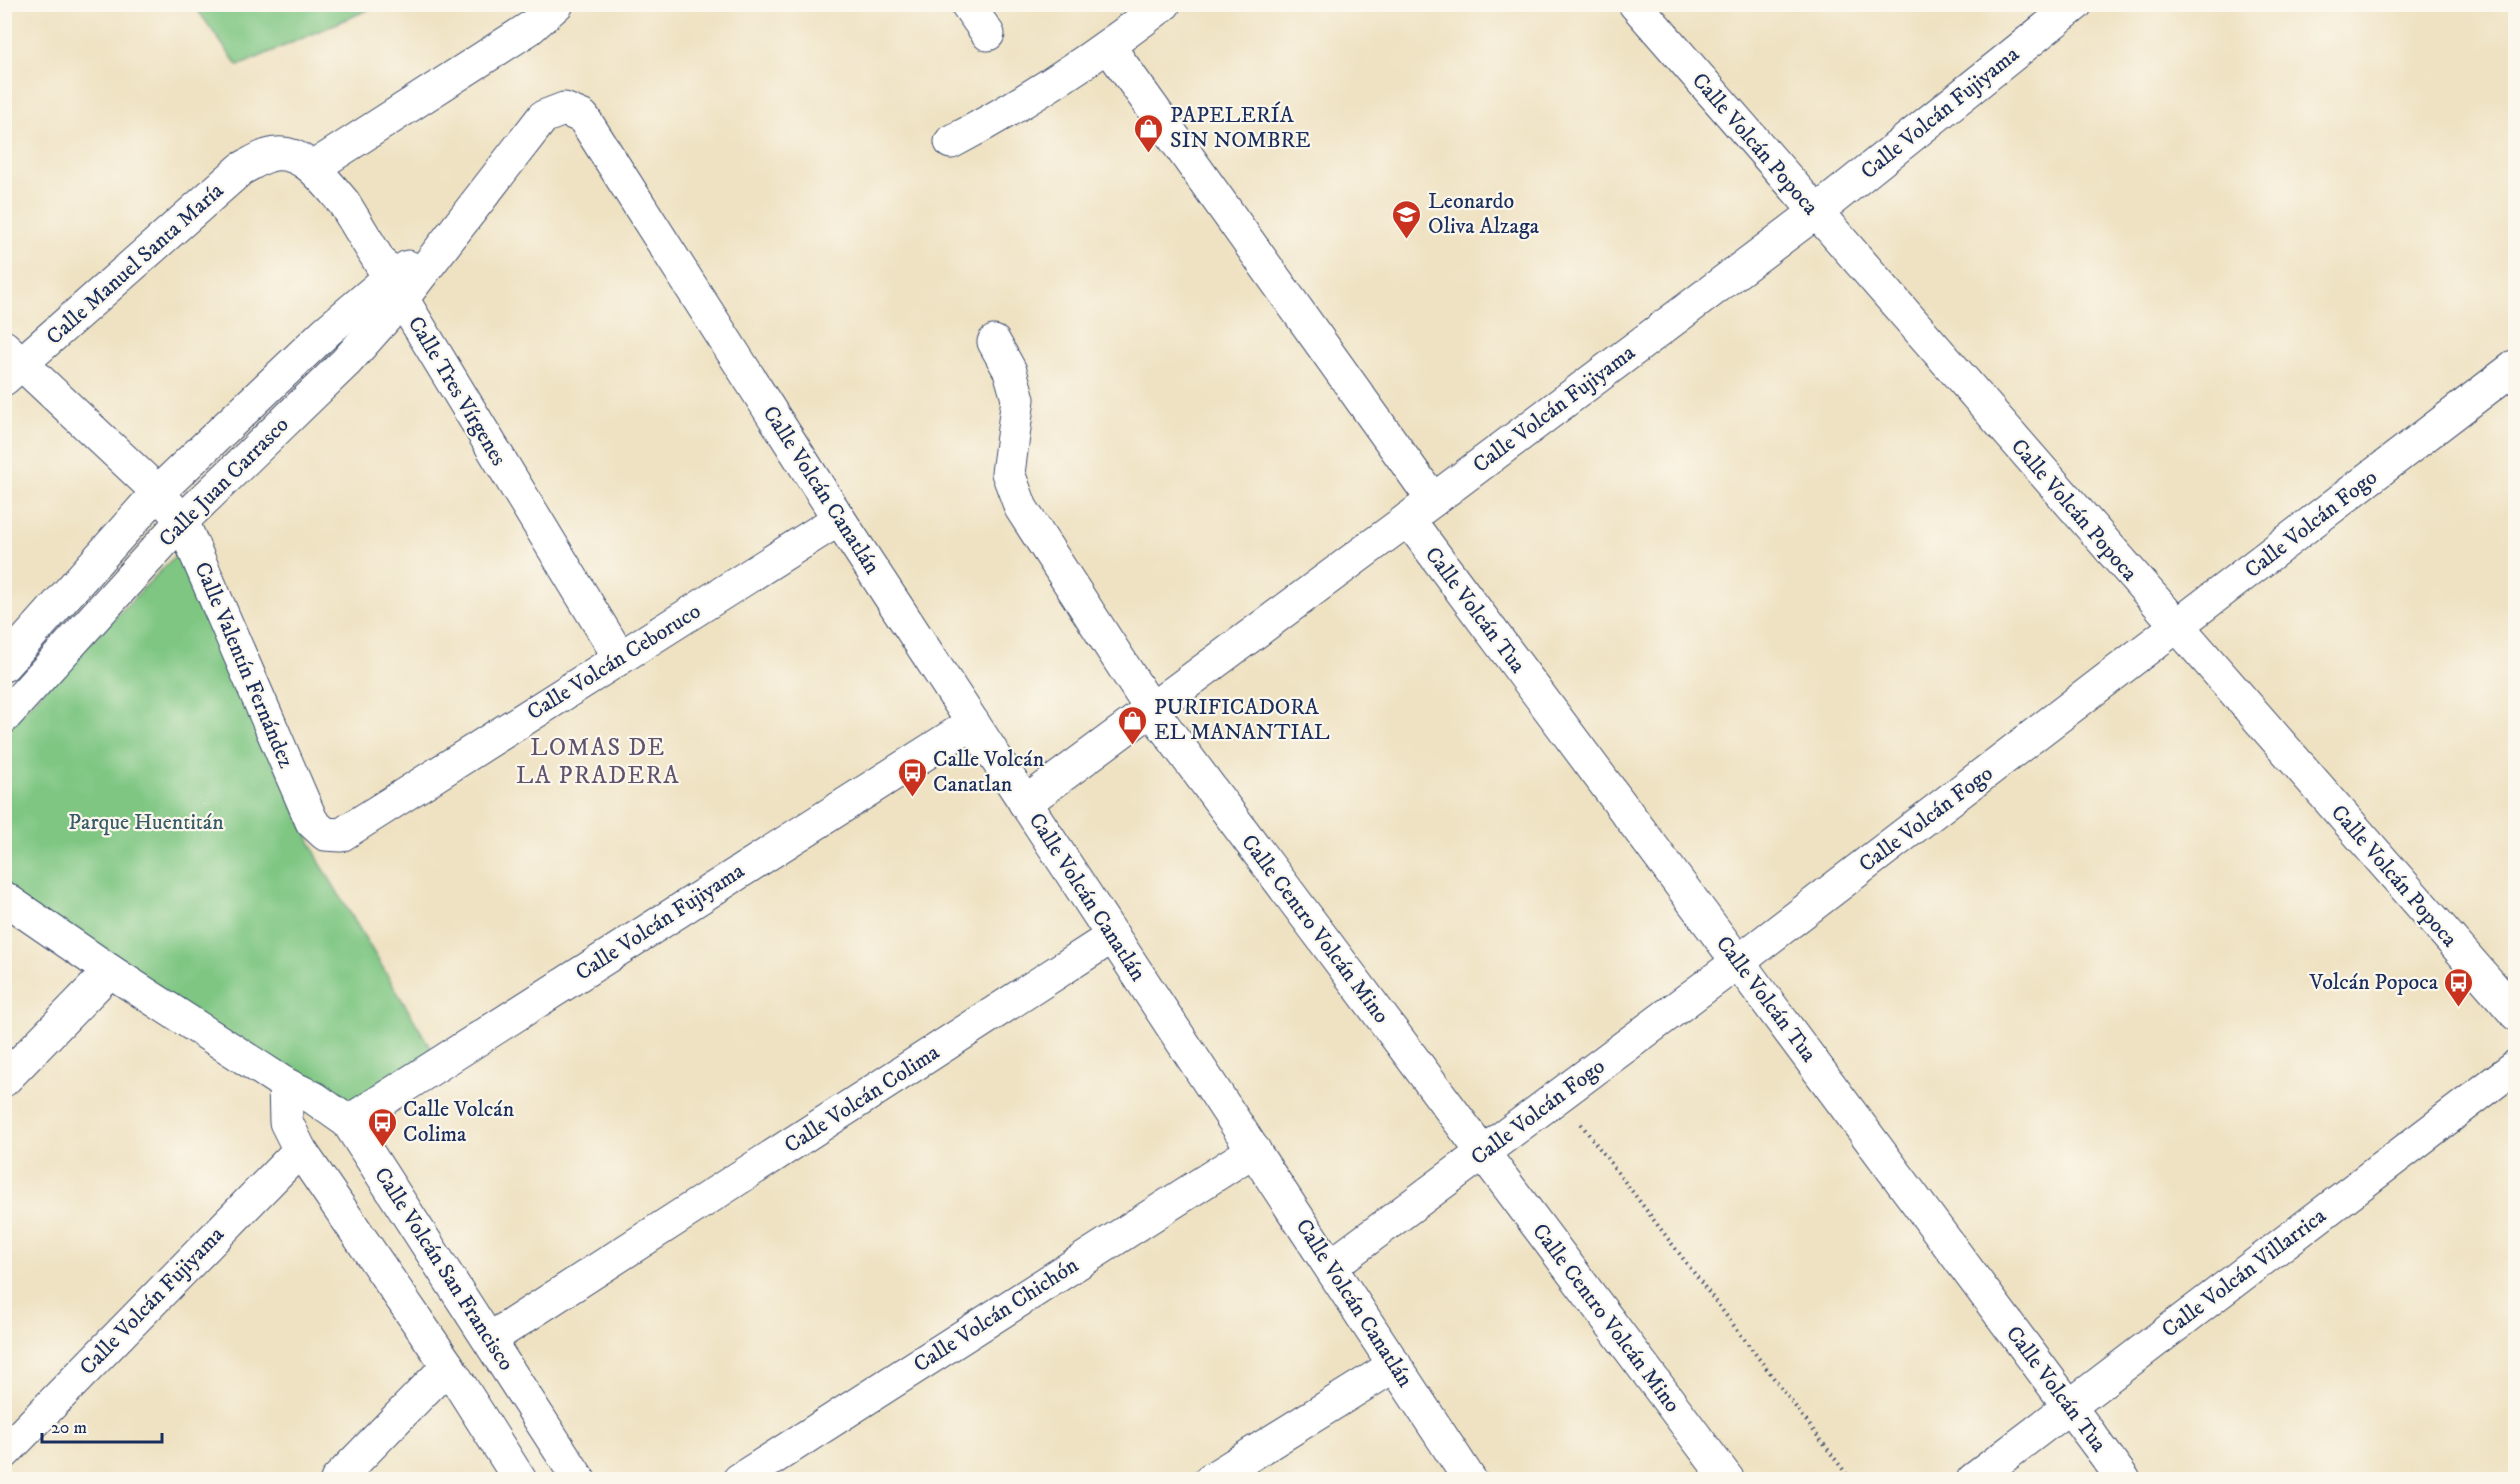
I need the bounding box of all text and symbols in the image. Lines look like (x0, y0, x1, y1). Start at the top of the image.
street label: Calle Volcán Fujiyama (1855, 40, 2025, 185)
street label: Calle Volcán Popoca (1686, 67, 1824, 221)
place label: PAPELERÍA SIN NOMBRE (1170, 101, 1311, 154)
shop icon: PAPELERÍA SIN NOMBRE (1133, 112, 1165, 154)
street label: Calle Manuel Santa María (41, 177, 230, 351)
place label: Leonardo Oliva Alzaga (1428, 188, 1540, 240)
school or university icon: Leonardo Oliva Alzaga (1391, 198, 1423, 240)
street label: Calle Tres Vírgenes (402, 311, 512, 471)
street label: Calle Volcán Fujiyama (1468, 339, 1641, 479)
street label: Calle Volcán Canatlán (757, 401, 886, 580)
street label: Calle Juan Carrasco (153, 411, 295, 553)
street label: Calle Volcán Popoca (2005, 433, 2143, 587)
street label: Calle Volcán Fogo (2239, 464, 2383, 584)
street label: Calle Volcán Tua (1419, 542, 1532, 679)
street label: Calle Valentín Fernández (188, 558, 300, 772)
street label: Calle Volcán Ceboruco (522, 598, 706, 726)
place label: PURIFICADORA EL MANANTIAL (1154, 694, 1330, 746)
shop icon: PURIFICADORA EL MANANTIAL (1117, 704, 1149, 746)
district label: LOMAS DE LA PRADERA (516, 733, 680, 791)
place label: Calle Volcán Canatlan (933, 746, 1045, 798)
bus stop icon: Calle Volcán Canatlan (896, 756, 928, 798)
street label: Calle Volcán Fogo (1854, 760, 1998, 878)
street label: Calle Volcán Popoca (2325, 799, 2463, 953)
street label: Calle Volcán Canatlán (1023, 808, 1152, 987)
park label: Parque Huentitán (68, 809, 224, 836)
street label: Calle Centro Volcán Mino (1235, 829, 1395, 1029)
street label: Calle Volcán Fujiyama (570, 857, 750, 987)
street label: Calle Volcán Tua (1710, 931, 1823, 1068)
bus stop icon: Volcán Popoca (2443, 966, 2475, 1008)
place label: Volcán Popoca (2308, 969, 2439, 996)
street label: Calle Volcán Colima (779, 1039, 945, 1159)
street label: Calle Volcán Fogo (1466, 1053, 1610, 1171)
place label: Calle Volcán Colima (403, 1096, 515, 1148)
bus stop icon: Calle Volcán Colima (366, 1106, 398, 1148)
street label: Calle Volcán San Francisco (368, 1162, 520, 1376)
street label: Calle Volcán Villarrica (2157, 1202, 2332, 1344)
street label: Calle Volcán Canatlán (1290, 1214, 1419, 1393)
street label: Calle Centro Volcán Mino (1526, 1218, 1686, 1418)
street label: Calle Volcán Fujiyama (74, 1221, 230, 1381)
street label: Calle Volcán Chichón (909, 1251, 1084, 1378)
street label: Calle Volcán Tua (2000, 1321, 2113, 1458)
scale bar (42, 1406, 162, 1444)
text: 20 m (51, 1417, 87, 1439)

